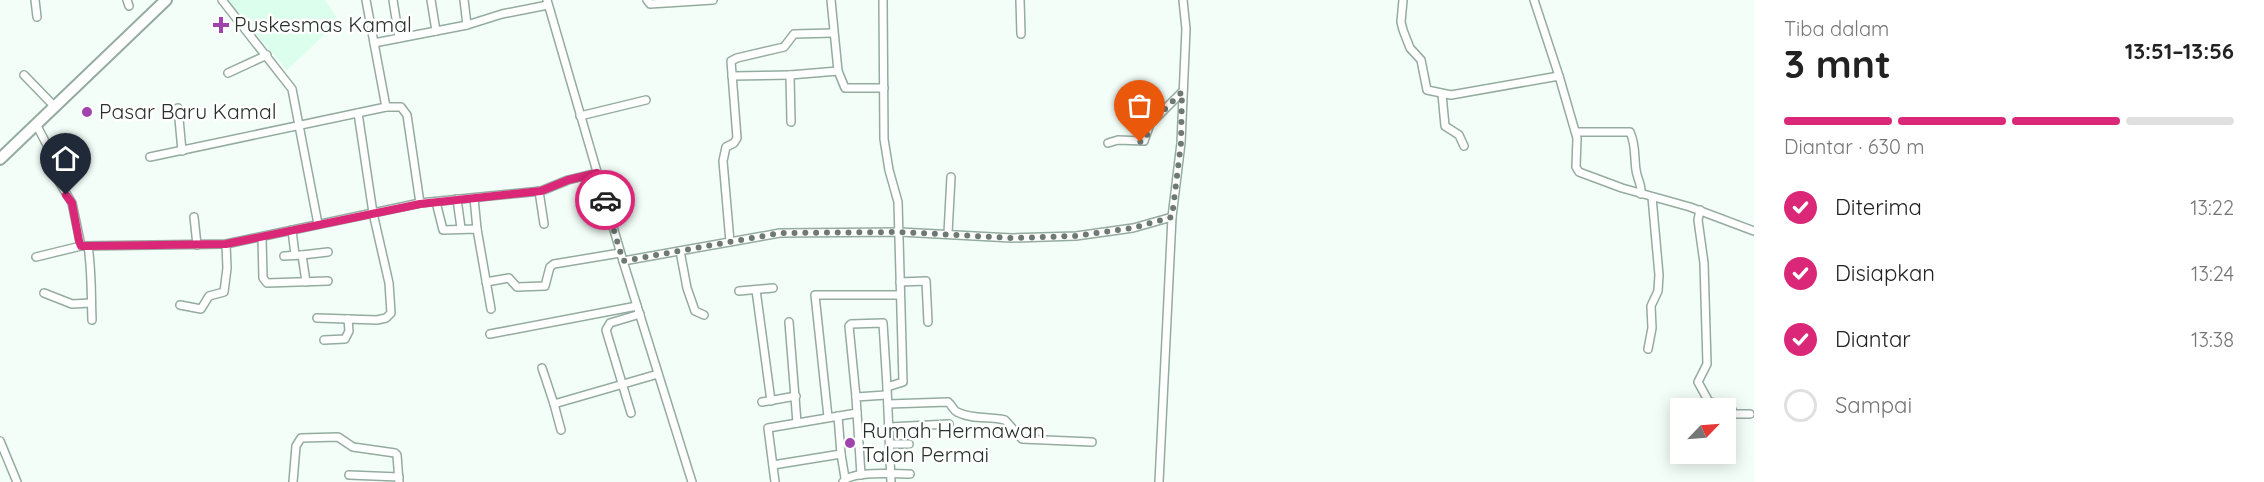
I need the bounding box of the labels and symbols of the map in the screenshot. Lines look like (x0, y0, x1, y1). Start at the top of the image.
place label: Puskesmas Kamal (234, 11, 412, 37)
marker: Puskesmas Kamal (212, 16, 230, 34)
pin (1114, 80, 1165, 142)
place label: Pasar Baru Kamal (99, 98, 276, 124)
marker: Pasar Baru Kamal (80, 105, 94, 119)
pin (40, 133, 91, 195)
courier (575, 170, 635, 230)
north arrow (1670, 398, 1736, 464)
place label: Rumah Hermawan Talon Permai (862, 417, 1045, 467)
marker: Rumah Hermawan Talon Permai (843, 436, 857, 450)

